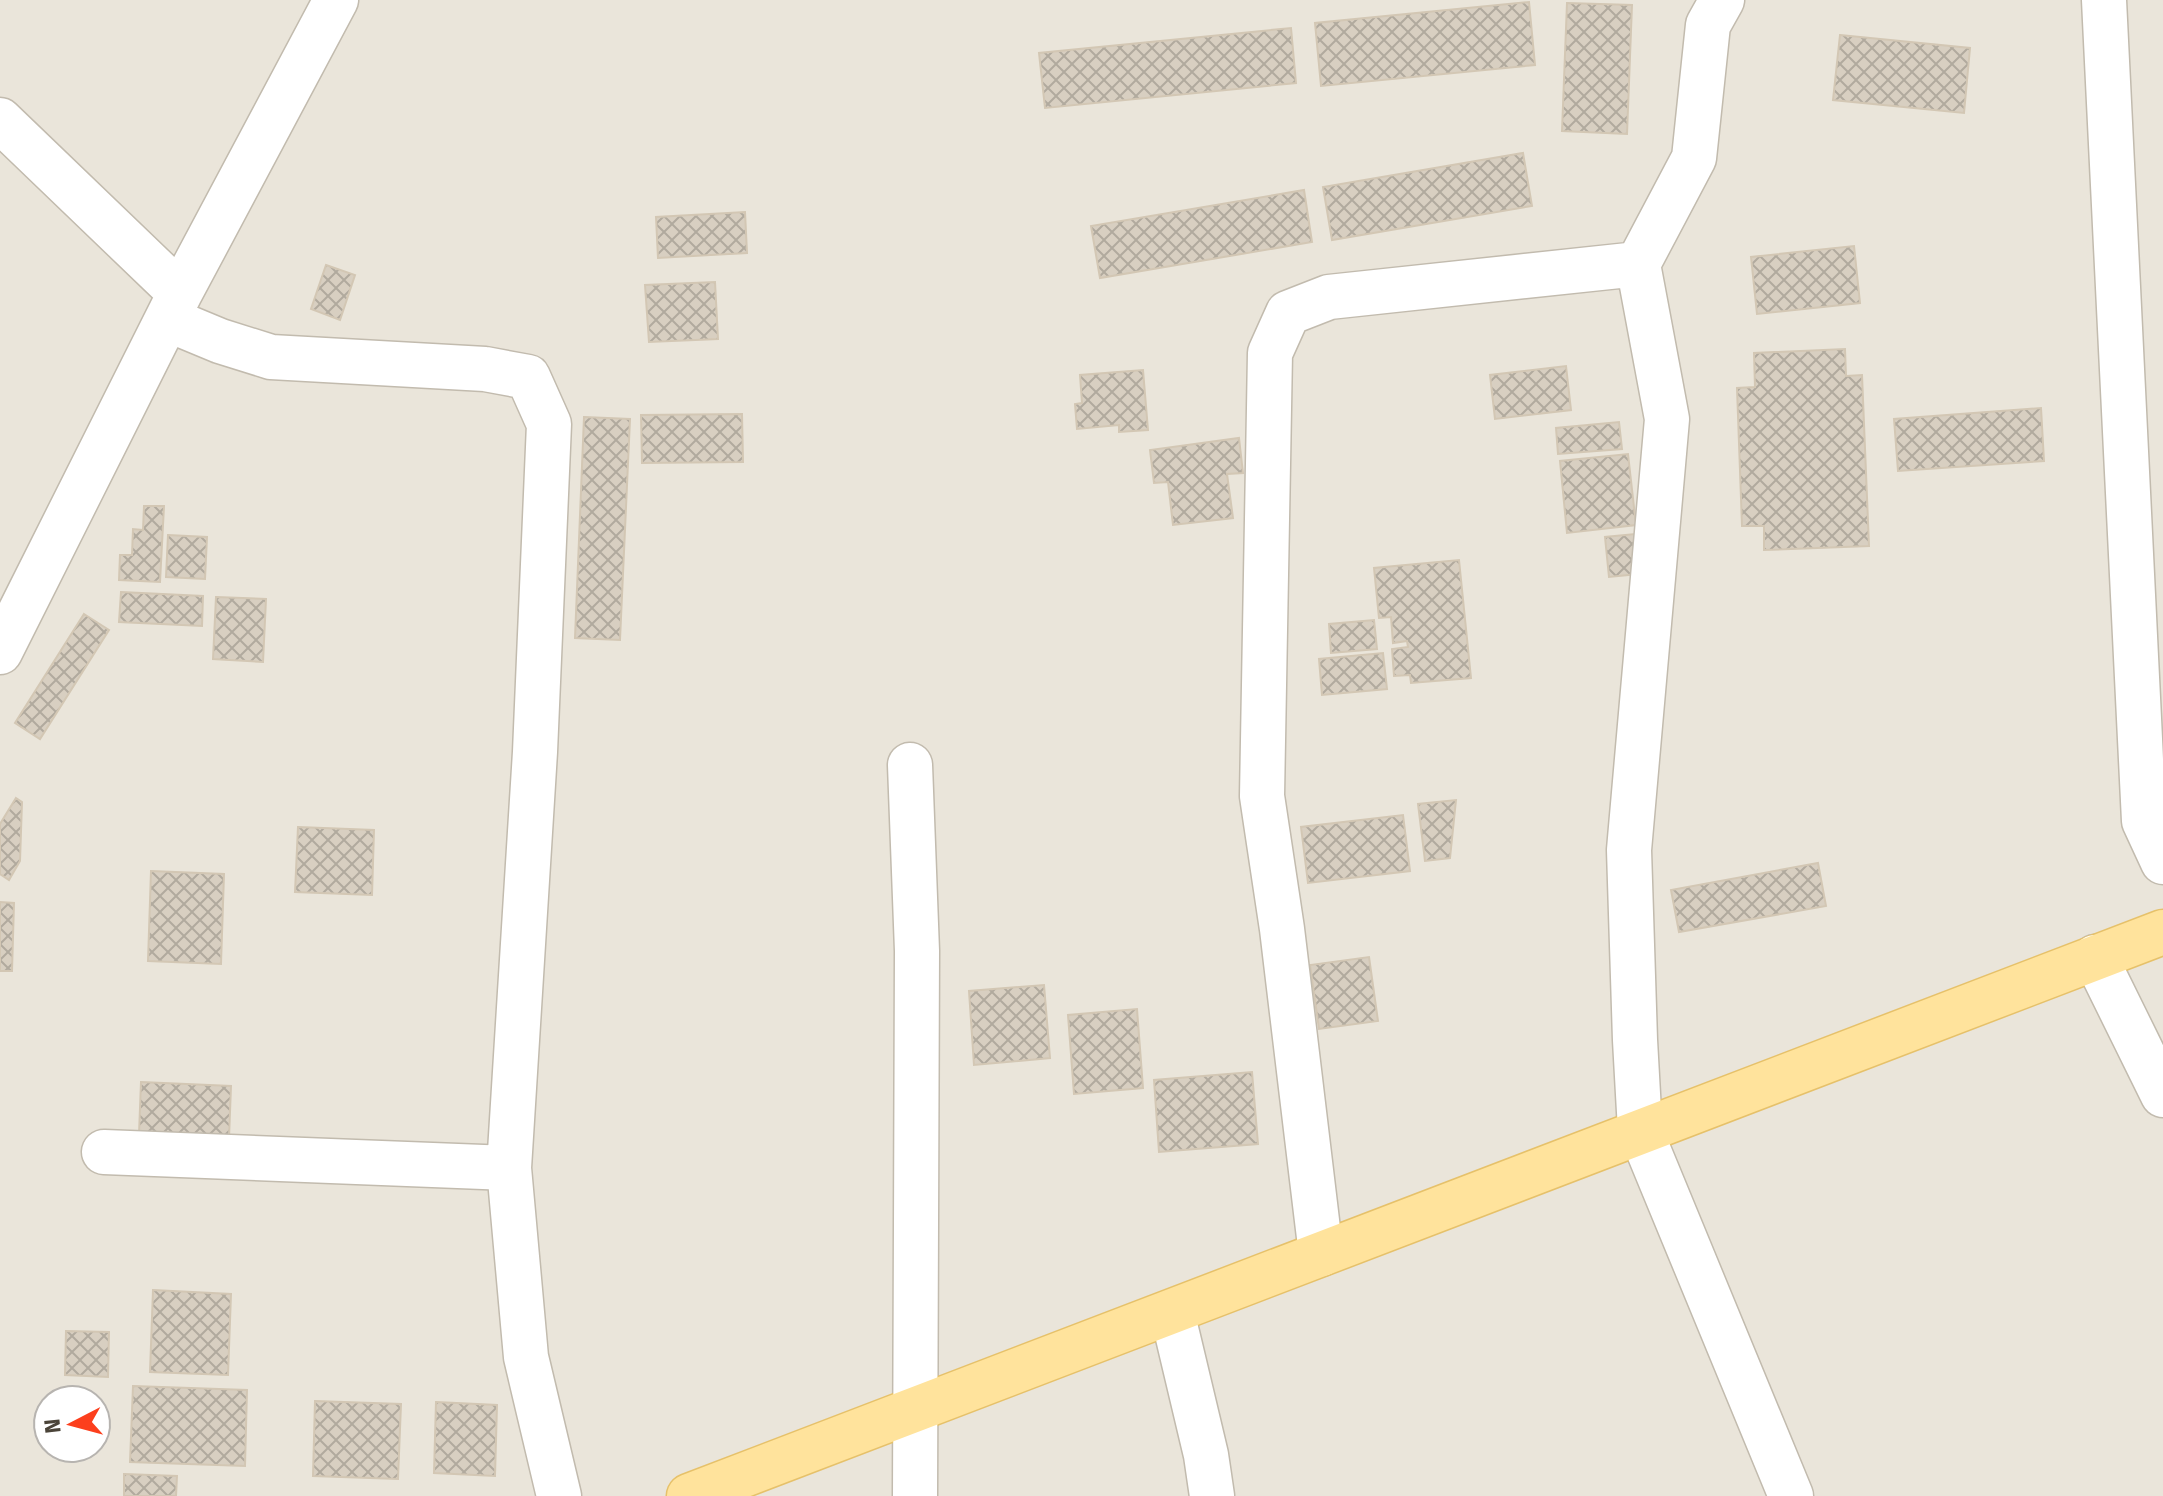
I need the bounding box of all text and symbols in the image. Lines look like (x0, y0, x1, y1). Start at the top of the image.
north arrow (32, 1384, 112, 1464)
text: N (38, 1417, 67, 1435)

